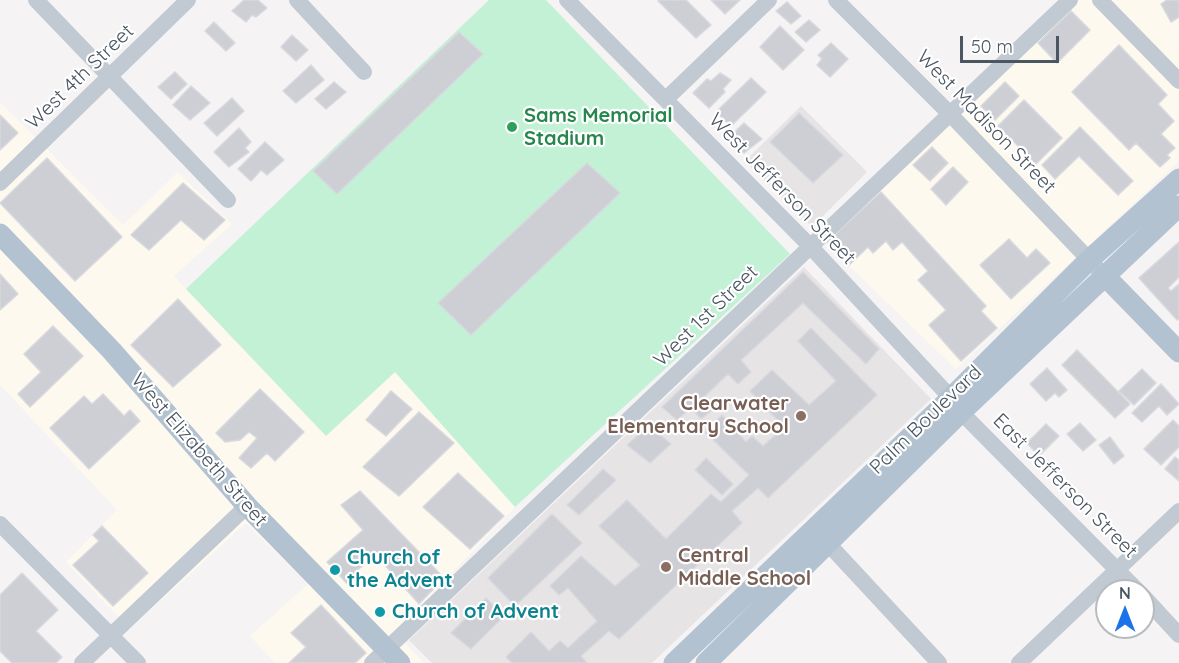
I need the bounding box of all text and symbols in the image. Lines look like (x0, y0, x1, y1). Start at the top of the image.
street label: West 4th Street (21, 19, 139, 135)
scale bar (963, 24, 1062, 62)
text: 50 m (971, 35, 1013, 58)
street label: West Madison Street (911, 45, 1061, 199)
place label: Sams Memorial Stadium (524, 104, 673, 151)
street label: West Jefferson Street (703, 108, 861, 270)
marker: Sams Memorial Stadium (505, 120, 519, 134)
street label: West 1st Street (649, 260, 763, 372)
street label: Palm Boulevard (865, 361, 987, 479)
street label: West Elizabeth Street (126, 368, 272, 532)
place label: Clearwater Elementary School (607, 392, 789, 439)
marker: Clearwater Elementary School (794, 409, 808, 423)
street label: East Jefferson Street (988, 409, 1142, 563)
place label: Central Middle School (678, 544, 811, 591)
place label: Church of the Advent (347, 546, 453, 593)
marker: Central Middle School (659, 560, 673, 574)
marker: Church of the Advent (328, 563, 342, 577)
north arrow (1095, 579, 1155, 639)
text: N (1119, 583, 1131, 603)
place label: Church of Advent (392, 600, 559, 624)
marker: Church of Advent (373, 605, 387, 619)

